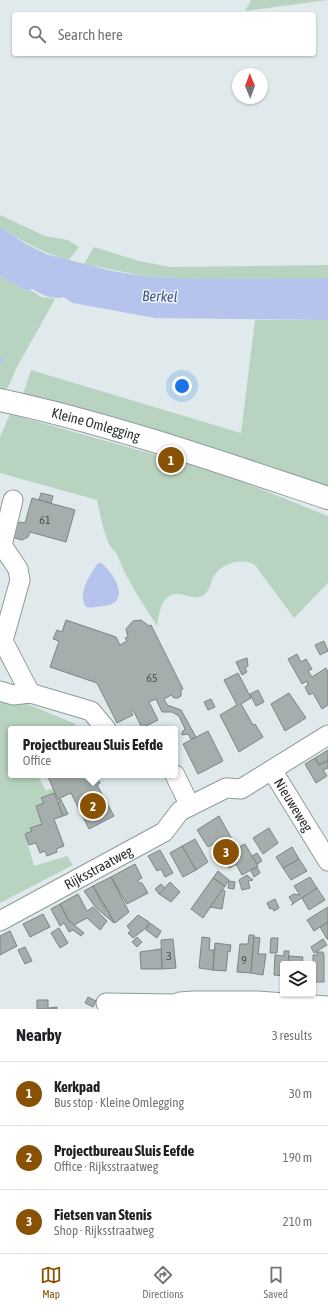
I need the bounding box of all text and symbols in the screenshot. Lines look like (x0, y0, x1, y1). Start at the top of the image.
search box (12, 12, 316, 56)
icon: search (26, 23, 48, 45)
text: Search here (58, 26, 123, 43)
north arrow (232, 68, 268, 104)
water label: Berkel (142, 287, 178, 305)
your location (172, 376, 192, 396)
street label: Kleine Omlegging (50, 404, 142, 444)
pin: 1 (158, 445, 184, 475)
house number: 61 (39, 513, 51, 527)
house number: 65 (146, 671, 158, 685)
popup (8, 726, 178, 778)
text: Projectbureau Sluis Eefde (23, 736, 163, 753)
text: Office (23, 753, 51, 768)
street label: Nieuweweg (271, 775, 316, 835)
pin: 2 (80, 791, 106, 821)
pin: 3 (213, 837, 239, 867)
street label: Rijksstraatweg (62, 843, 135, 893)
house number: 3 (166, 949, 172, 963)
house number: 9 (241, 953, 247, 967)
map controls (280, 961, 316, 997)
button: layers (280, 961, 316, 997)
text: Nearby (16, 1025, 62, 1045)
text: 3 results (272, 1028, 312, 1043)
text: Kerkpad (54, 1078, 100, 1095)
text: 1 (26, 1086, 32, 1101)
text: 30 m (289, 1086, 312, 1101)
text: Bus stop · Kleine Omlegging (54, 1095, 184, 1110)
text: Projectbureau Sluis Eefde (54, 1142, 194, 1159)
text: 2 (26, 1150, 32, 1165)
text: 190 m (283, 1150, 312, 1165)
text: Office · Rijksstraatweg (54, 1159, 158, 1174)
text: Fietsen van Stenis (54, 1206, 152, 1223)
text: 3 (26, 1214, 32, 1229)
text: 210 m (283, 1214, 312, 1229)
text: Shop · Rijksstraatweg (54, 1223, 154, 1238)
tab: Map (40, 1264, 62, 1300)
tab: Directions (142, 1264, 183, 1300)
tab: Saved (264, 1264, 288, 1300)

